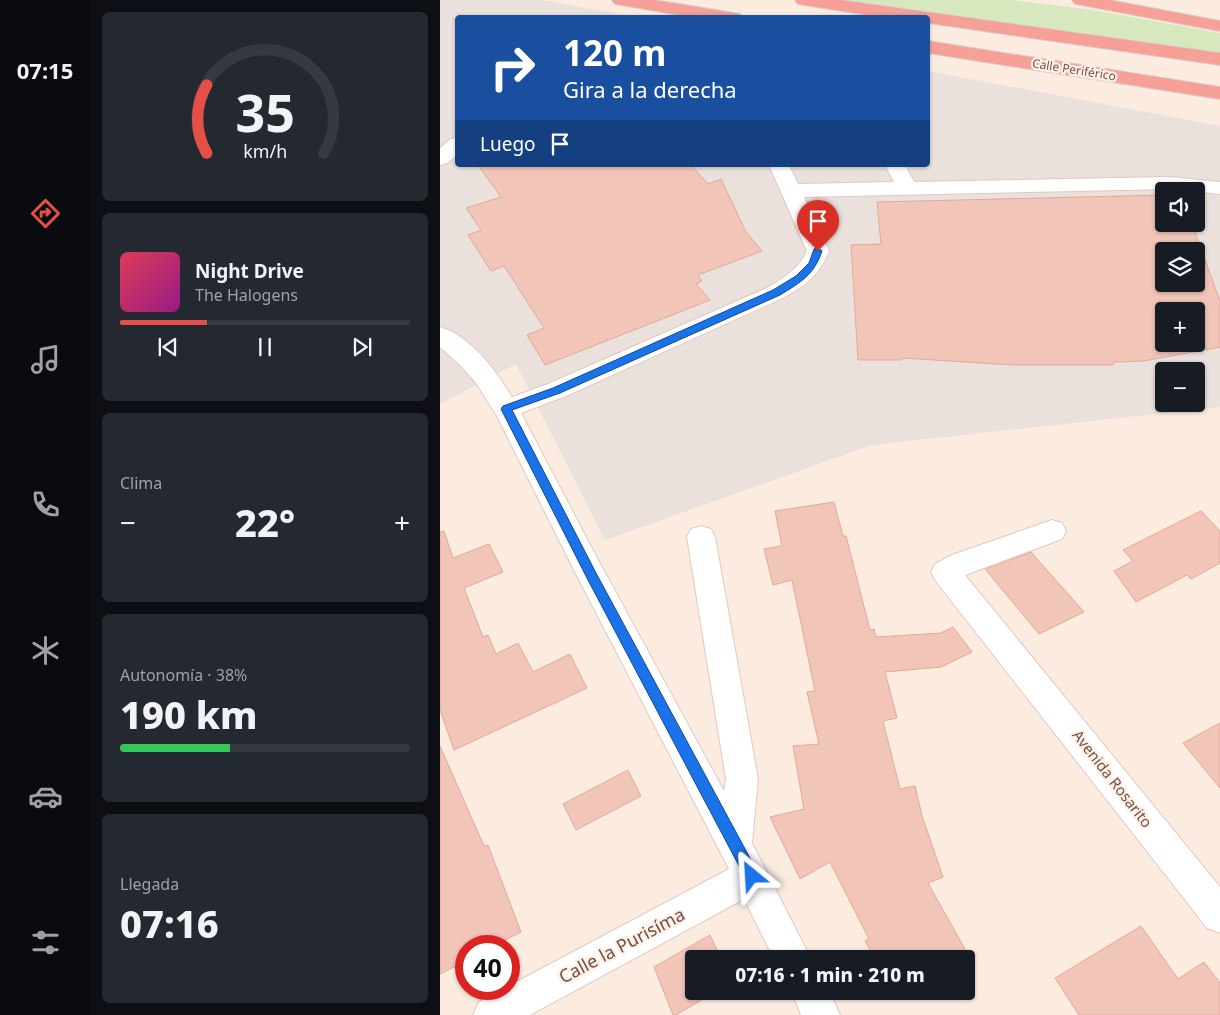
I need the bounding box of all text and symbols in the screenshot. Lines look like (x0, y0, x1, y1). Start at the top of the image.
text: 120 m (563, 29, 666, 76)
icon: right (480, 35, 545, 100)
text: 07:15 (17, 55, 73, 85)
street label: Calle Periférico (1031, 55, 1117, 85)
text: Gira a la derecha (563, 74, 737, 104)
text: 35 (235, 76, 295, 147)
icon: arrive (546, 130, 574, 158)
text: Luego (480, 131, 536, 157)
text: km/h (243, 139, 287, 163)
map controls (1155, 182, 1205, 412)
button: sound (1155, 182, 1205, 232)
icon: directions (28, 196, 63, 231)
pin (797, 200, 839, 251)
icon: arrive (804, 207, 832, 235)
button: layers (1155, 242, 1205, 292)
text: Night Drive (195, 258, 304, 284)
text: The Halogens (195, 284, 298, 306)
button: + (1155, 302, 1205, 352)
icon: previous (154, 333, 182, 361)
icon: pause (251, 333, 279, 361)
icon: next (348, 333, 376, 361)
icon: music (28, 342, 63, 377)
button: − (1155, 362, 1205, 412)
text: Clima (120, 472, 162, 494)
icon: phone (28, 487, 63, 522)
text: 22° (235, 496, 295, 548)
text: − (120, 503, 136, 541)
text: + (394, 503, 410, 541)
icon: climate (28, 633, 63, 668)
text: Autonomía · 38% (120, 664, 247, 686)
text: 190 km (120, 688, 258, 740)
street label: Avenida Rosarito (1068, 725, 1157, 831)
icon: car (28, 779, 63, 814)
position arrow (725, 849, 777, 901)
text: Llegada (120, 873, 179, 895)
text: 07:16 (120, 897, 219, 949)
street label: Calle la Purisíma (554, 902, 689, 988)
icon: filters (28, 925, 63, 960)
speed limit sign: 40 (455, 935, 520, 1000)
text: 07:16 · 1 min · 210 m (735, 962, 925, 988)

